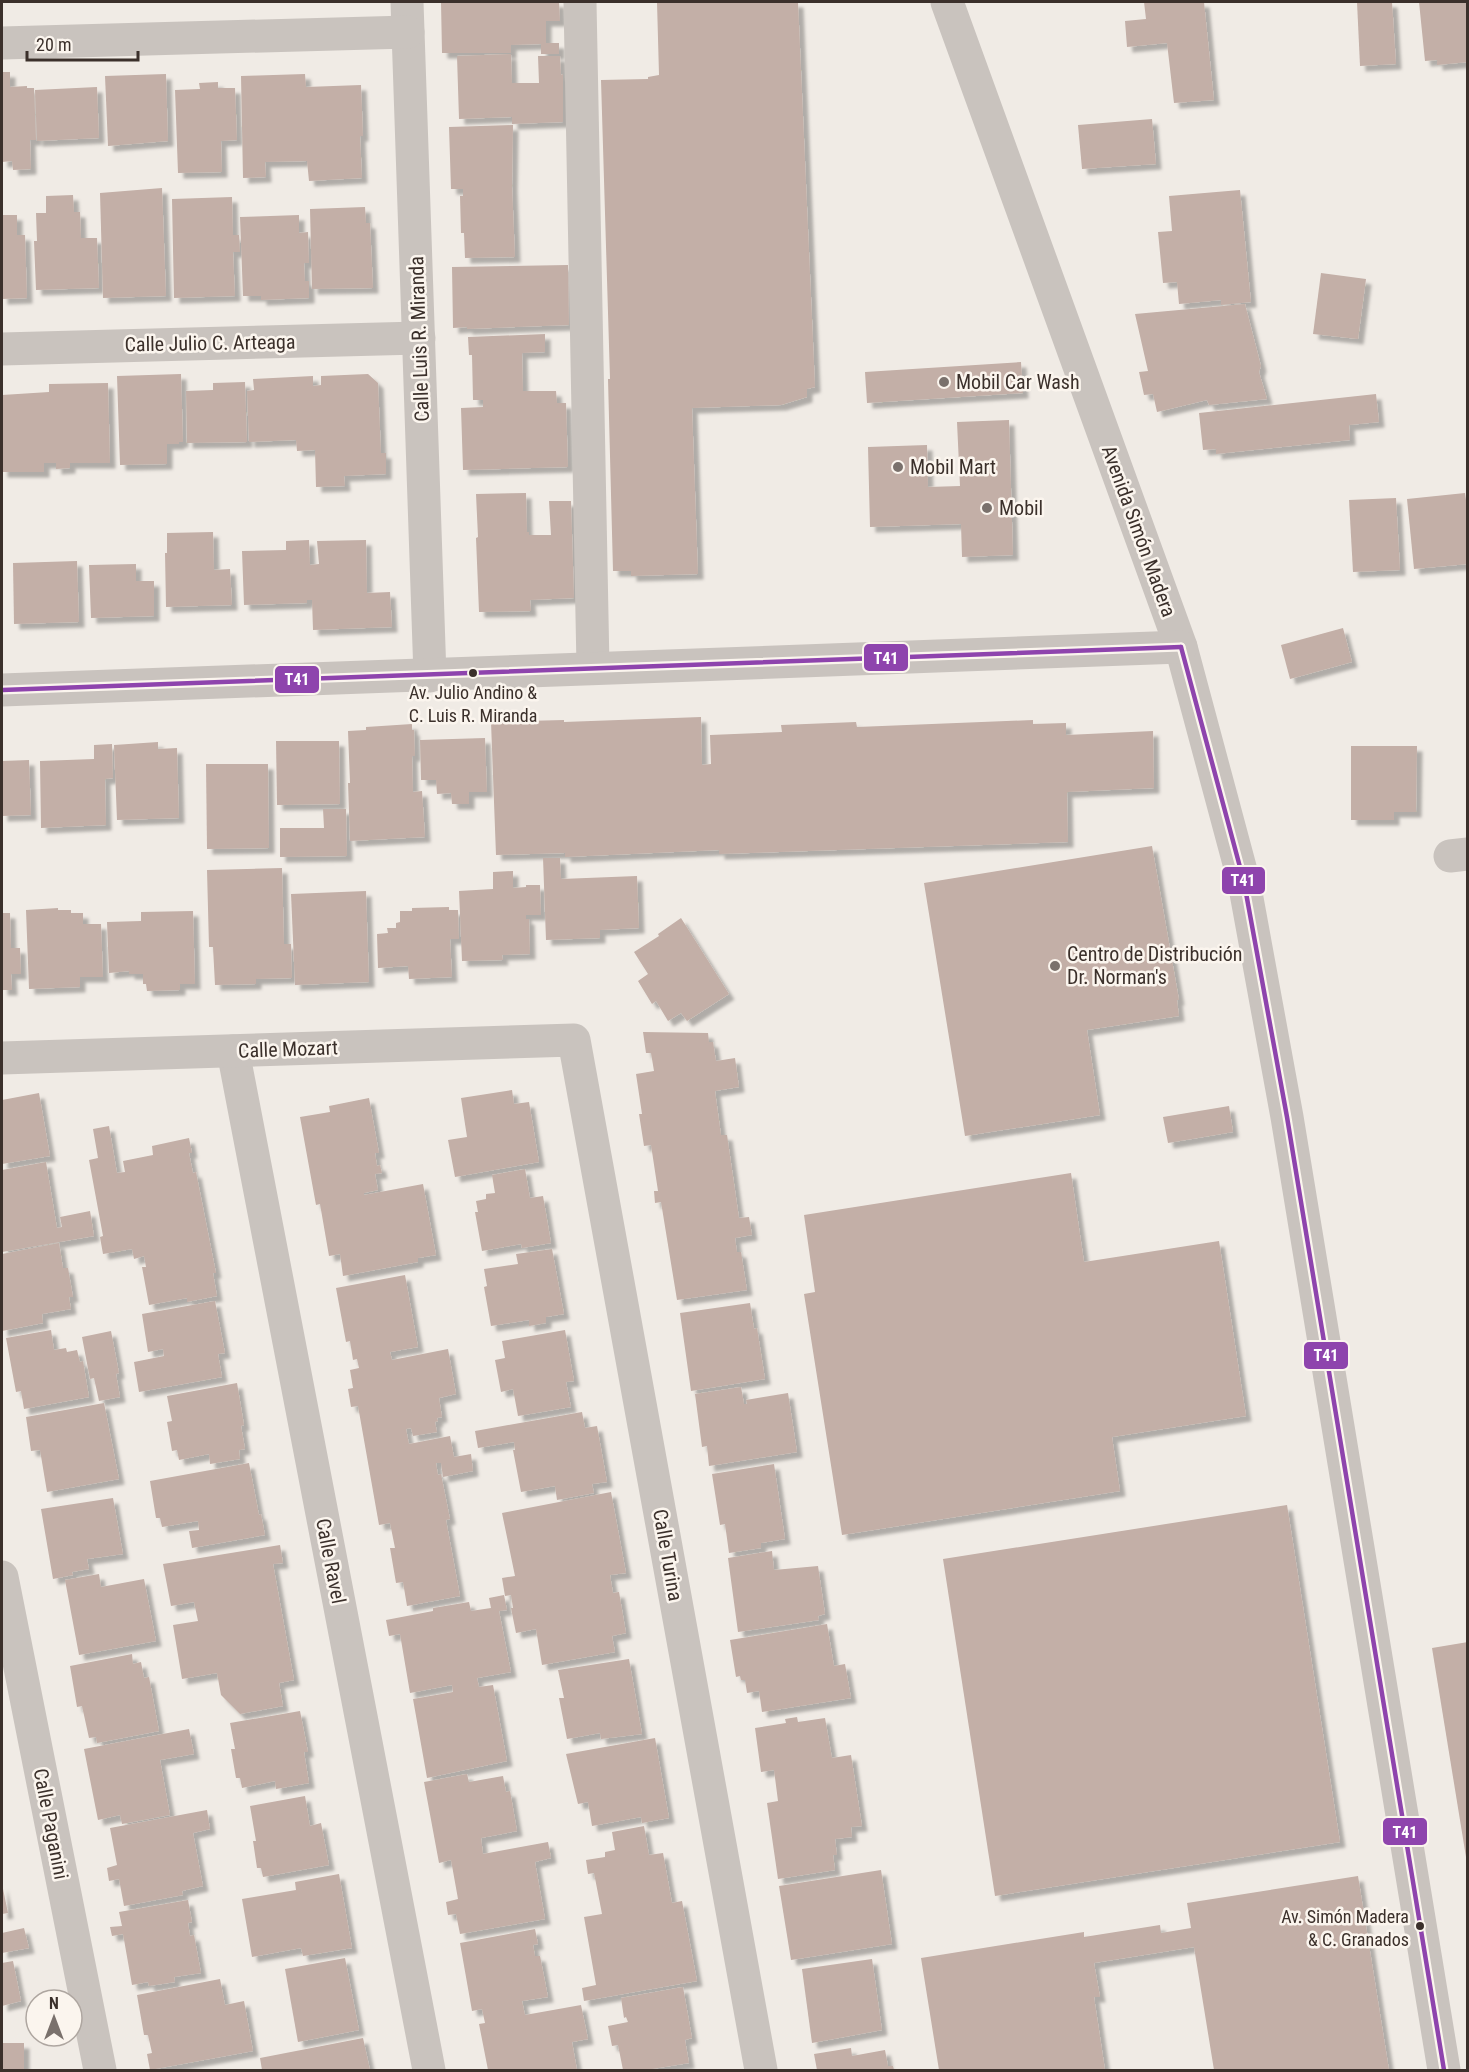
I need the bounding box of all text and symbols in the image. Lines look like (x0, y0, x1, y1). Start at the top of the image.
scale bar (27, 24, 138, 62)
text: 20 m (36, 34, 71, 55)
street label: Calle Luis R. Miranda (404, 256, 434, 422)
street label: Calle Julio C. Arteaga (124, 330, 296, 356)
place label: Mobil Car Wash (956, 370, 1080, 394)
marker: Mobil Car Wash (937, 375, 951, 389)
street label: Avenida Simón Madera (1097, 442, 1181, 620)
place label: Mobil Mart (910, 455, 996, 479)
marker: Mobil Mart (891, 460, 905, 474)
place label: Mobil (999, 496, 1043, 520)
marker: Mobil (980, 501, 994, 515)
line badge: T41 (863, 643, 909, 672)
text: T41 (874, 649, 898, 668)
line badge: T41 (274, 665, 320, 694)
marker: Av. Julio Andino & C. Luis R. Miranda (467, 667, 479, 679)
text: T41 (285, 670, 309, 689)
place label: Av. Julio Andino & C. Luis R. Miranda (409, 682, 537, 726)
line badge: T41 (1221, 866, 1266, 895)
text: T41 (1231, 871, 1255, 890)
place label: Centro de Distribución Dr. Norman's (1067, 942, 1243, 989)
marker: Centro de Distribución Dr. Norman's (1048, 959, 1062, 973)
street label: Calle Mozart (238, 1035, 338, 1063)
line badge: T41 (1303, 1341, 1349, 1370)
text: T41 (1314, 1346, 1338, 1365)
street label: Calle Turina (648, 1507, 688, 1603)
street label: Calle Ravel (311, 1516, 351, 1606)
street label: Calle Paganini (28, 1766, 74, 1882)
line badge: T41 (1382, 1817, 1428, 1846)
text: T41 (1393, 1823, 1417, 1842)
place label: Av. Simón Madera & C. Granados (1281, 1906, 1409, 1950)
marker: Av. Simón Madera & C. Granados (1414, 1920, 1426, 1932)
north arrow (24, 1988, 84, 2048)
text: N (49, 1994, 59, 2013)

